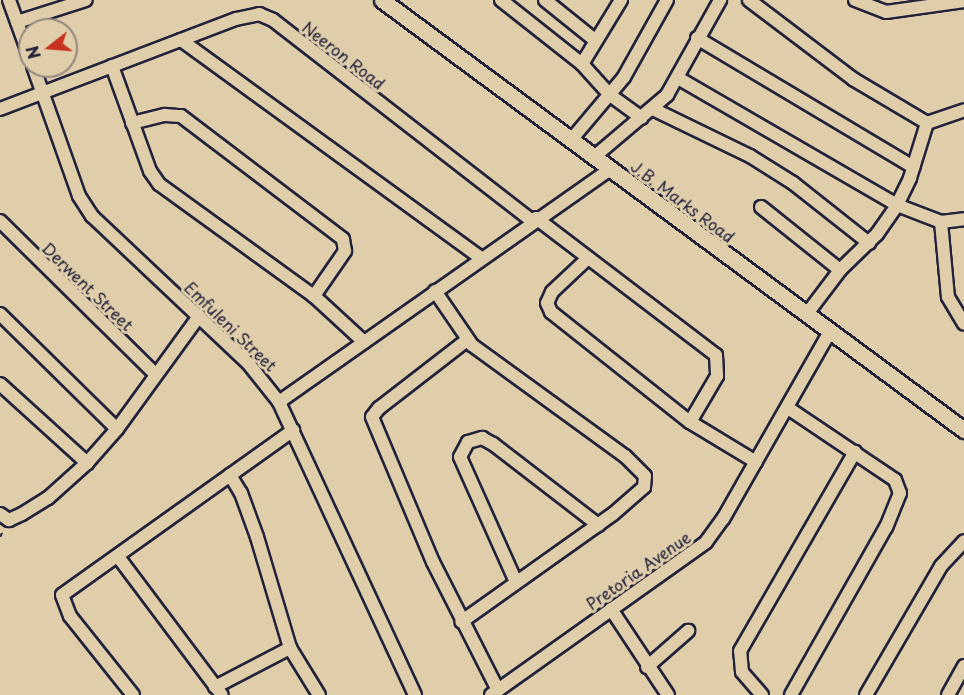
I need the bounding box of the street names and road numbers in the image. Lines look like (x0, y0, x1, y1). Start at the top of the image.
street label: Neeron Road (299, 17, 389, 93)
street label: J.B. Marks Road (627, 155, 739, 247)
street label: Derwent Street (39, 238, 137, 334)
street label: Emfuleni Street (181, 277, 281, 375)
street label: Pretoria Avenue (582, 527, 694, 613)

